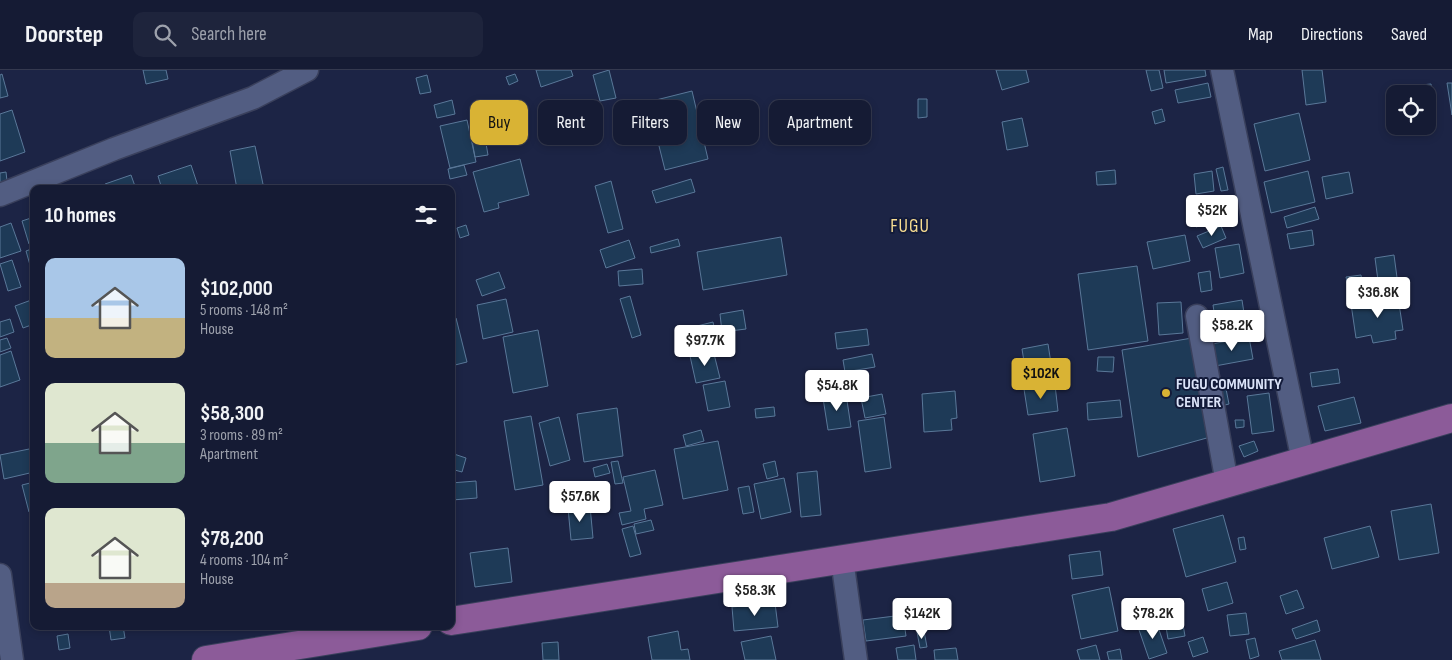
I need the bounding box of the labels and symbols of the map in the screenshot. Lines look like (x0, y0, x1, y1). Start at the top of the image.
pin: $52K (1182, 194, 1242, 237)
district label: FUGU (890, 215, 930, 238)
pin: $36.8K (1337, 276, 1419, 319)
pin: $58.2K (1191, 310, 1273, 352)
pin: $97.7K (664, 324, 746, 367)
pin: $102K (1006, 358, 1076, 400)
pin: $54.8K (796, 370, 878, 412)
place label: FUGU COMMUNITY CENTER (1176, 375, 1282, 412)
marker: FUGU COMMUNITY CENTER (1160, 387, 1172, 399)
pin: $57.6K (539, 480, 621, 523)
pin: $58.3K (714, 574, 796, 617)
pin: $142K (887, 598, 957, 640)
pin: $78.2K (1112, 598, 1194, 640)

